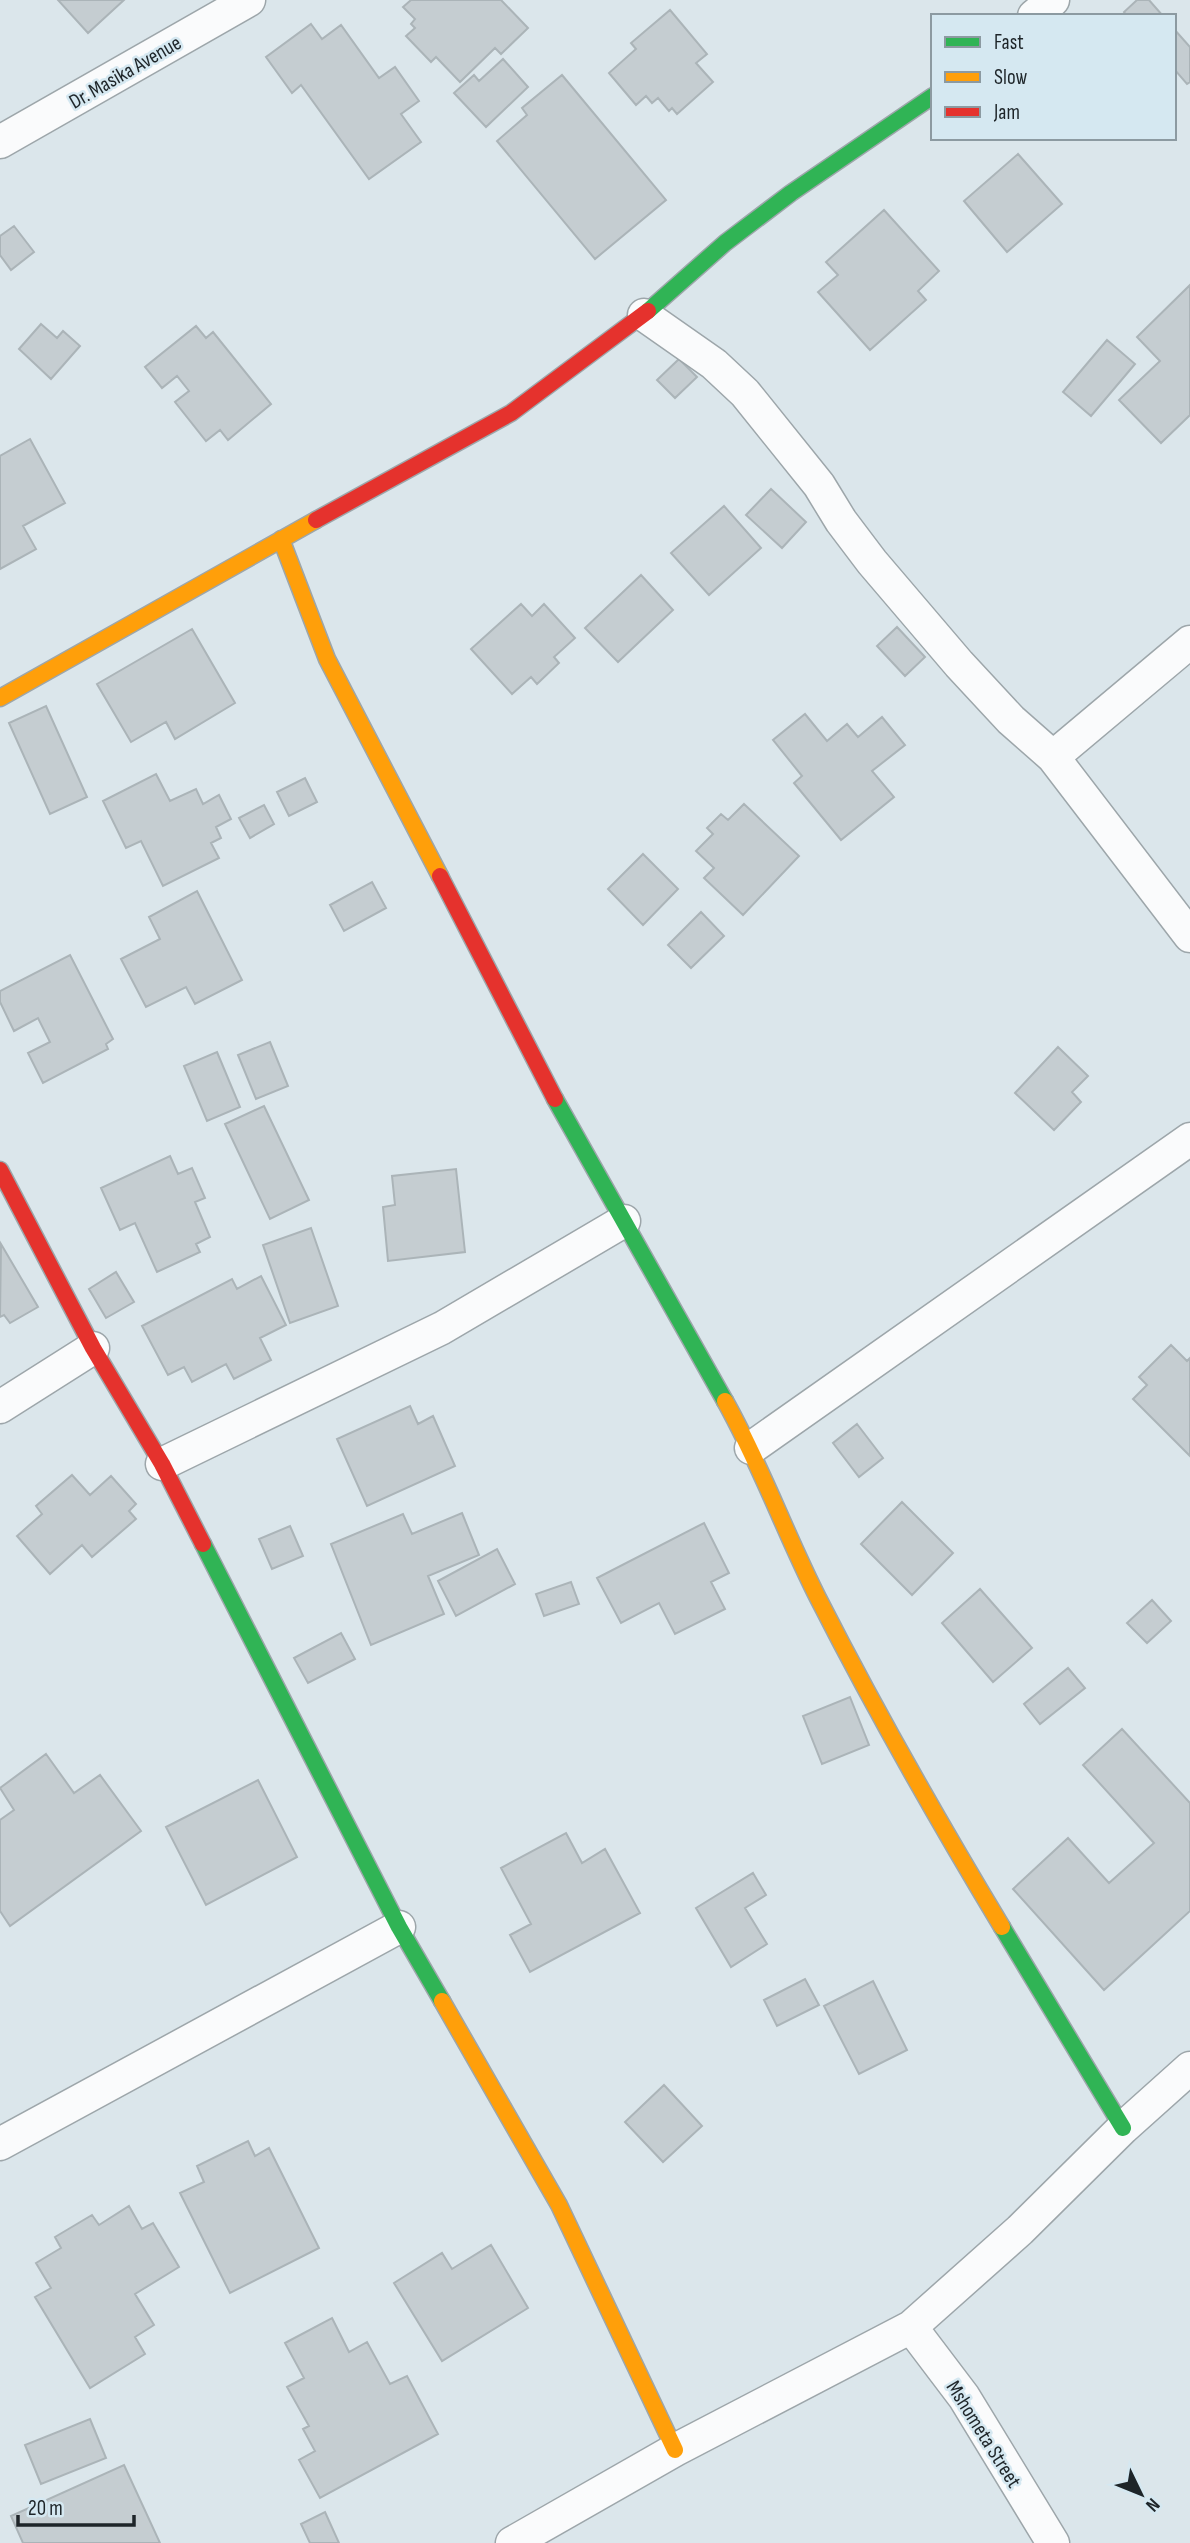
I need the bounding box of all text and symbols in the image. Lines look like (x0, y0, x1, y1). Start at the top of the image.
legend (931, 14, 1176, 140)
street label: Dr. Masika Avenue (65, 30, 186, 115)
text: Fast (994, 30, 1024, 55)
text: Slow (994, 65, 1028, 90)
text: Jam (993, 100, 1020, 125)
street label: Mshometa Street (941, 2376, 1026, 2492)
north arrow (1106, 2459, 1176, 2529)
scale bar (18, 2484, 133, 2528)
text: N (1140, 2493, 1164, 2516)
text: 20 m (28, 2496, 63, 2521)

